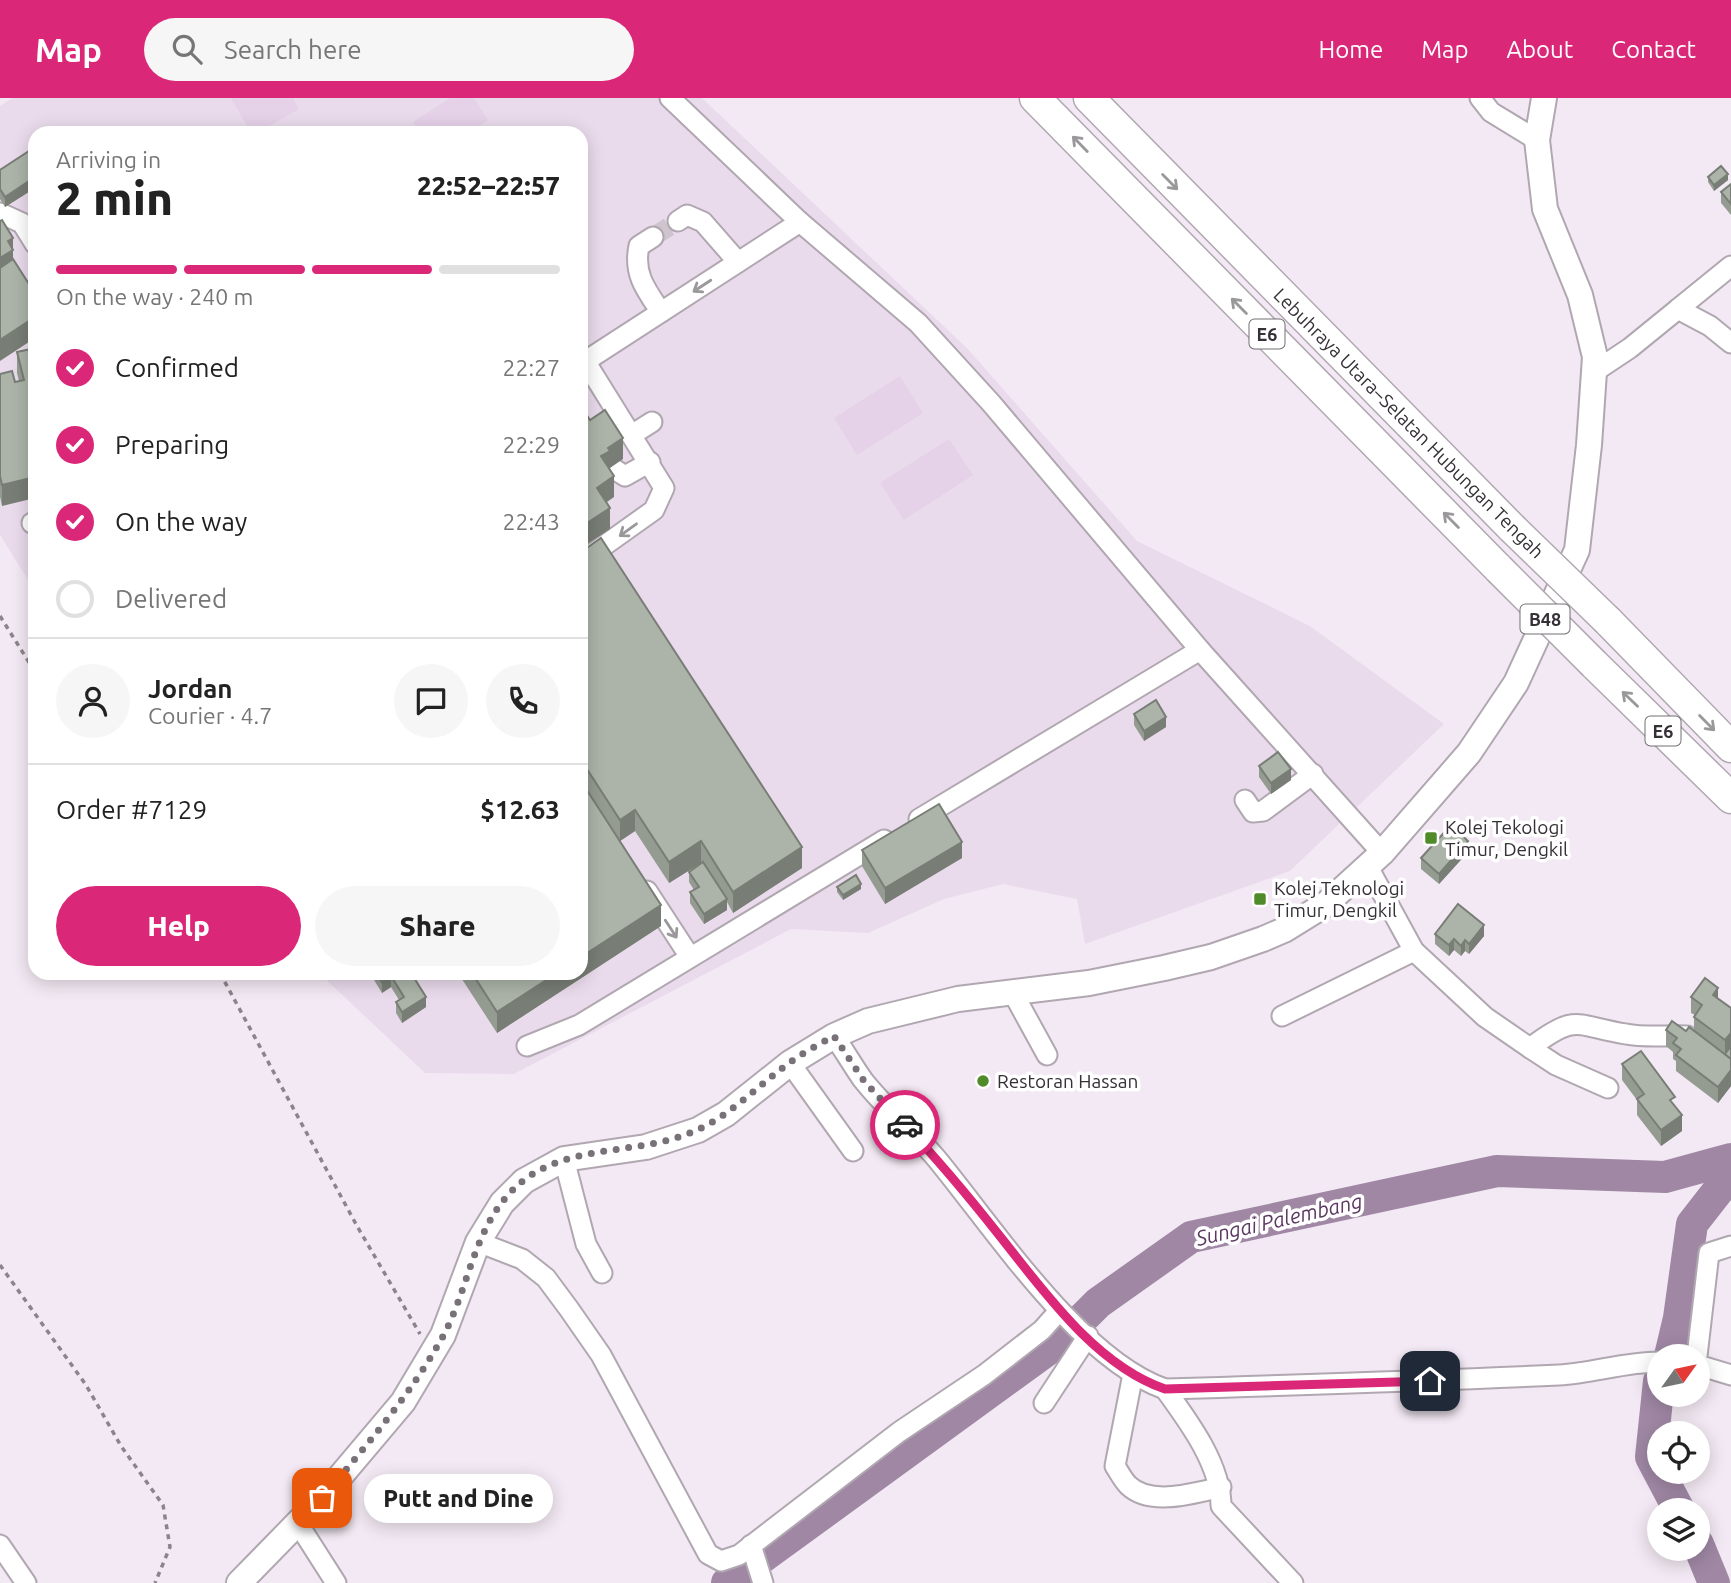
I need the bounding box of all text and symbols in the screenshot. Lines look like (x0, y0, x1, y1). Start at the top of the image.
search box (144, 18, 634, 81)
icon: search (168, 30, 206, 68)
text: Map (35, 31, 102, 68)
text: Search here (224, 35, 362, 64)
text: Home (1318, 36, 1383, 63)
text: Map (1421, 36, 1468, 63)
text: About (1506, 36, 1573, 63)
text: Contact (1611, 36, 1696, 63)
one-way arrow (1071, 136, 1088, 153)
text: Arriving in (56, 147, 161, 172)
text: 22:52–22:57 (417, 171, 560, 200)
text: 2 min (56, 172, 173, 224)
one-way arrow (1162, 173, 1179, 190)
one-way arrow (692, 279, 712, 293)
street label: Lebuhraya Utara–Selatan Hubungan Tengah (1269, 283, 1549, 563)
text: On the way · 240 m (56, 284, 253, 309)
one-way arrow (1231, 298, 1248, 315)
road number: E6 (1250, 320, 1284, 348)
icon: check (56, 349, 94, 387)
text: Confirmed (115, 353, 239, 382)
text: 22:27 (502, 355, 560, 380)
icon: check (56, 426, 94, 464)
text: Preparing (115, 430, 229, 459)
text: 22:29 (502, 432, 560, 457)
icon: check (56, 503, 94, 541)
text: On the way (115, 507, 247, 536)
text: 22:43 (502, 509, 560, 534)
one-way arrow (1443, 512, 1460, 529)
one-way arrow (619, 522, 638, 537)
text: Delivered (115, 584, 227, 613)
road number: B48 (1520, 604, 1570, 634)
button: person (56, 664, 130, 738)
button: chat (394, 664, 468, 738)
button: phone (486, 664, 560, 738)
text: Jordan (148, 674, 233, 703)
one-way arrow (1622, 690, 1639, 707)
text: Courier · 4.7 (148, 703, 272, 728)
one-way arrow (1698, 714, 1715, 731)
road number: E6 (1646, 716, 1680, 746)
text: Order #7129 (56, 795, 207, 824)
text: $12.63 (480, 795, 560, 824)
place label: Kolej Tekologi Timur, Dengkil (1445, 816, 1568, 860)
marker: Kolej Tekologi Timur, Dengkil (1423, 830, 1439, 846)
place label: Kolej Teknologi Timur, Dengkil (1274, 877, 1404, 921)
button: Help (56, 886, 301, 966)
button: Share (315, 886, 560, 966)
marker: Kolej Teknologi Timur, Dengkil (1252, 891, 1268, 907)
one-way arrow (665, 918, 679, 938)
place label: Restoran Hassan (997, 1070, 1138, 1092)
marker: Restoran Hassan (975, 1073, 991, 1089)
courier (870, 1090, 940, 1160)
icon: car (886, 1106, 924, 1144)
water label: Sungai Palembang (1193, 1188, 1364, 1250)
north arrow (1647, 1344, 1710, 1407)
map controls (1647, 1344, 1710, 1561)
pin (1400, 1351, 1460, 1411)
icon: home (1411, 1362, 1449, 1400)
button: locate (1647, 1421, 1710, 1484)
pin (292, 1468, 352, 1528)
callout: Putt and Dine (364, 1474, 553, 1522)
icon: bag (303, 1479, 341, 1517)
text: Putt and Dine (383, 1486, 534, 1511)
button: layers (1647, 1498, 1710, 1561)

